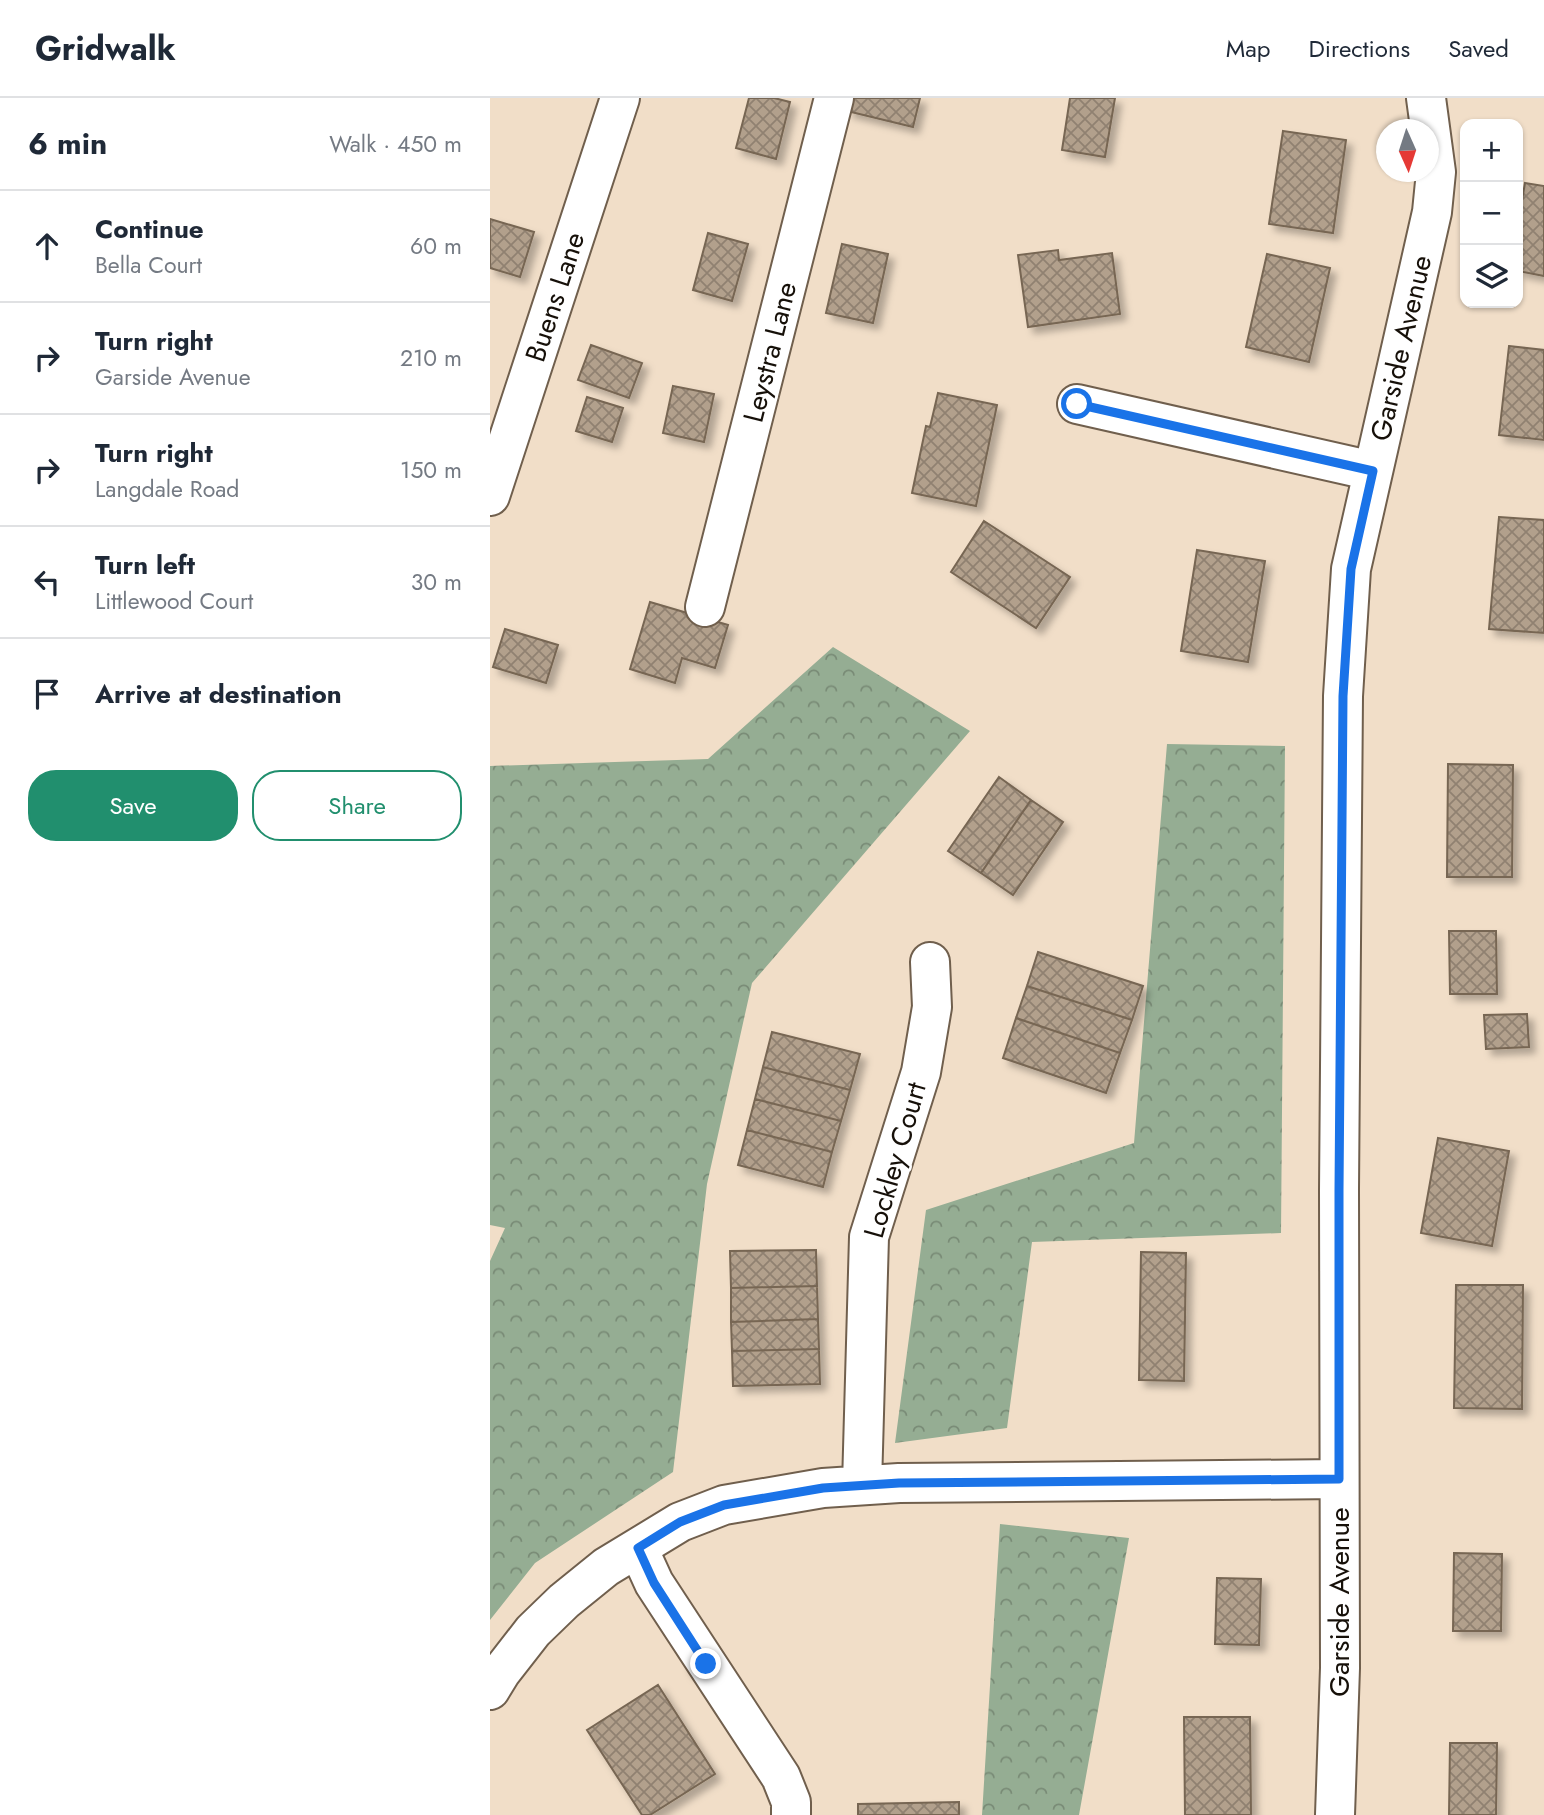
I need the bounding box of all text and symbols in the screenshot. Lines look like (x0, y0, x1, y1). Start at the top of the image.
text: Gridwalk (35, 25, 176, 72)
text: Map (1226, 31, 1271, 66)
text: Directions (1309, 31, 1410, 66)
text: Saved (1448, 31, 1509, 66)
north arrow (1376, 119, 1439, 182)
map controls (1460, 119, 1523, 308)
button: + (1460, 119, 1523, 182)
text: 6 min (28, 122, 107, 165)
text: Walk · 450 m (329, 127, 462, 161)
button: − (1460, 182, 1523, 245)
text: Continue (95, 210, 204, 248)
icon: ahead (28, 227, 66, 265)
street label: Buens Lane (515, 227, 595, 367)
text: 60 m (410, 229, 462, 263)
button: layers (1460, 245, 1523, 308)
text: Bella Court (95, 248, 202, 282)
street label: Garside Avenue (1360, 251, 1442, 445)
street label: Leystra Lane (733, 277, 807, 427)
text: Turn right (95, 322, 213, 360)
icon: right (28, 339, 66, 377)
text: 210 m (400, 341, 462, 375)
text: Garside Avenue (95, 360, 251, 394)
route start (1061, 388, 1092, 419)
text: Turn right (95, 434, 213, 472)
icon: right (28, 451, 66, 489)
text: 150 m (400, 453, 462, 487)
text: Langdale Road (95, 472, 239, 506)
text: Turn left (95, 546, 195, 584)
icon: left (28, 563, 66, 601)
text: 30 m (411, 565, 462, 599)
text: Littlewood Court (95, 584, 253, 618)
icon: arrive (28, 675, 66, 713)
text: Arrive at destination (95, 675, 342, 713)
button: Save (28, 770, 238, 841)
button: Share (252, 770, 462, 841)
street label: Lockley Court (853, 1077, 937, 1243)
street label: Garside Avenue (1319, 1507, 1360, 1697)
route end (690, 1648, 721, 1679)

